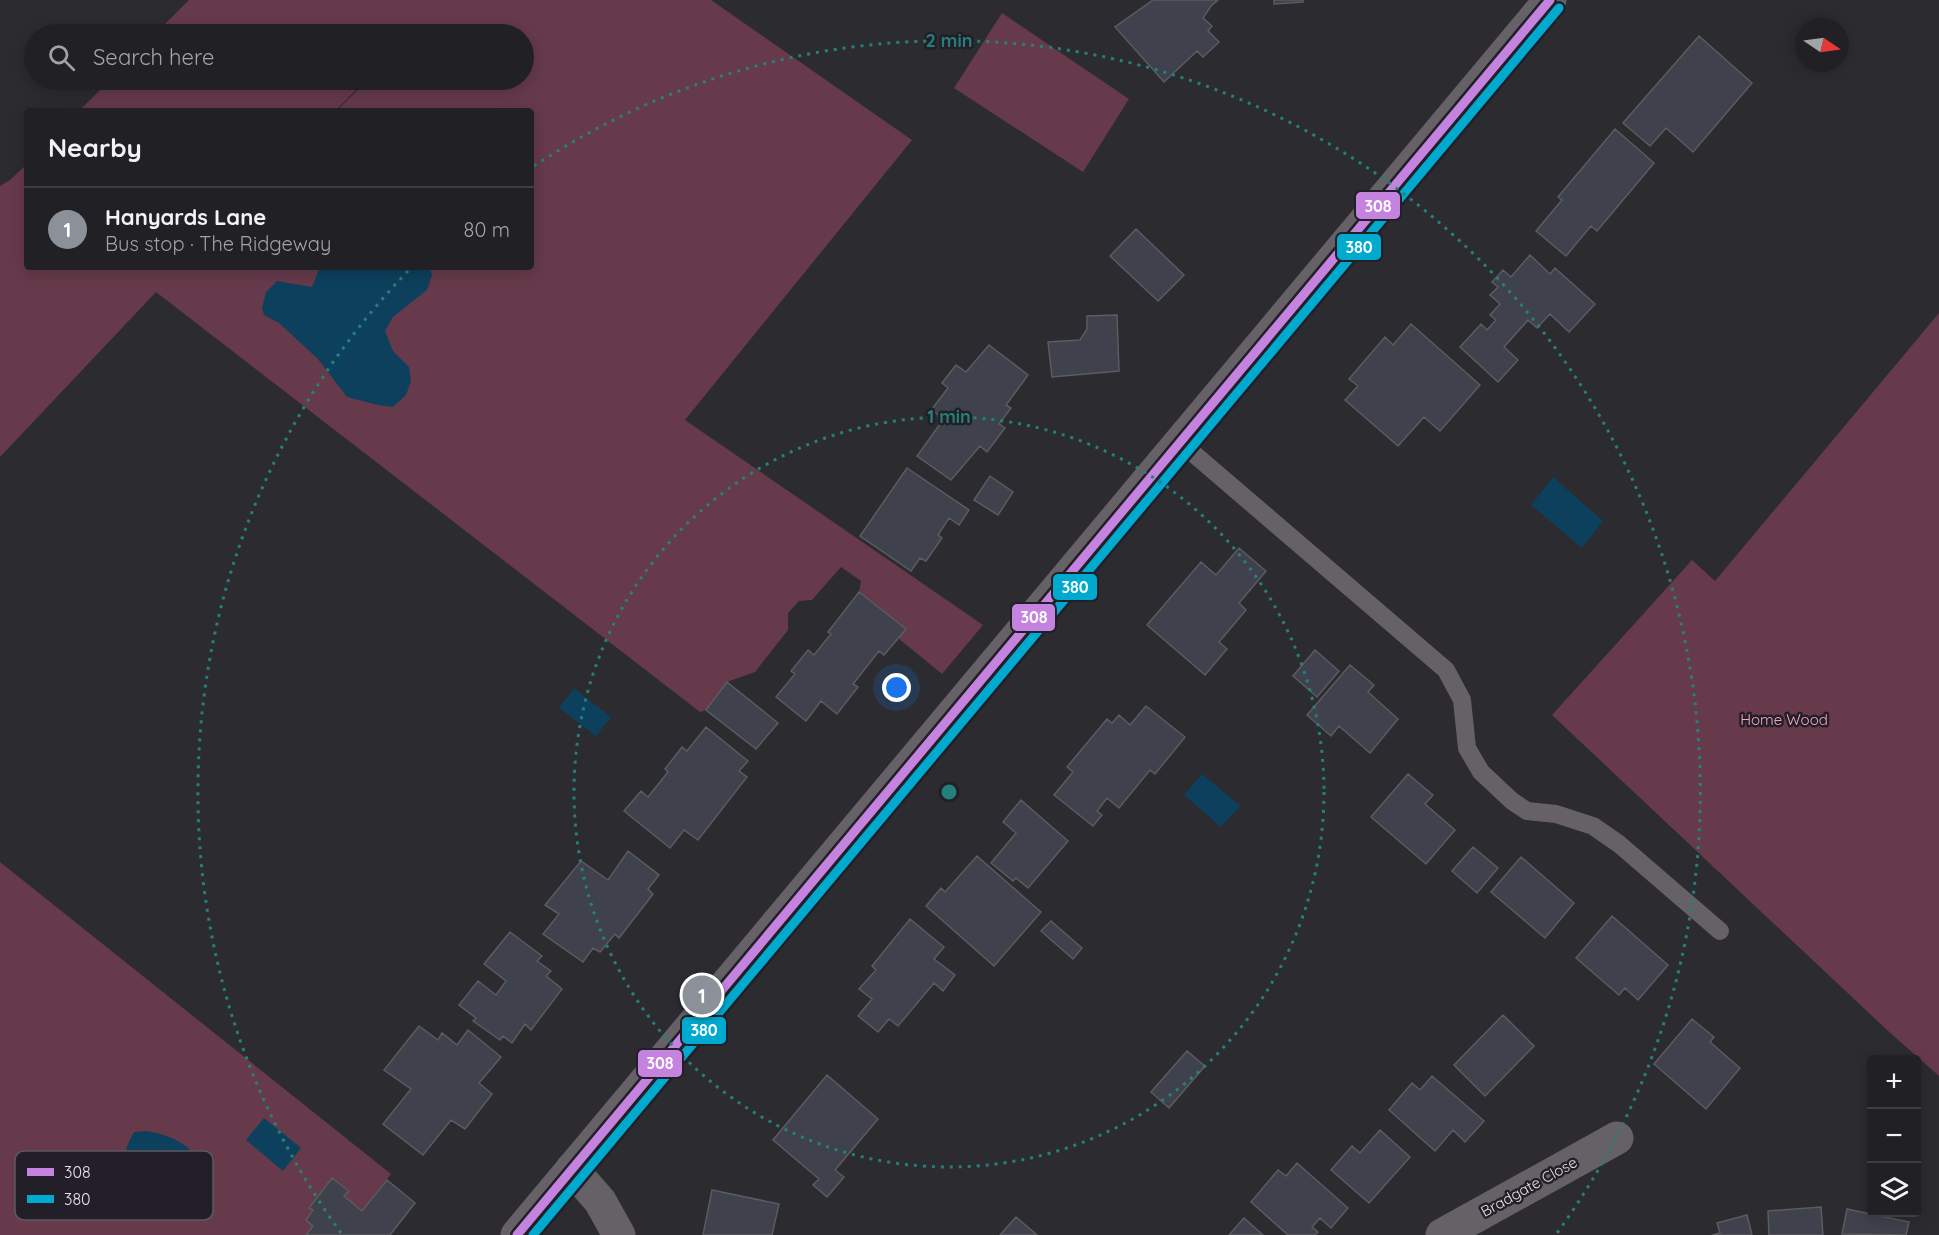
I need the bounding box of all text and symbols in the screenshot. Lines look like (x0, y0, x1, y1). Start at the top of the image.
north arrow (1795, 18, 1849, 72)
search box (24, 24, 534, 90)
text: 2 min (926, 29, 972, 52)
icon: search (45, 41, 78, 74)
text: Search here (93, 43, 214, 71)
text: Nearby (48, 131, 142, 164)
line badge: 308 (1355, 191, 1401, 220)
text: 308 (1364, 196, 1392, 216)
text: Hanyards Lane (105, 203, 266, 231)
text: 1 (64, 217, 71, 242)
text: 80 m (464, 217, 510, 242)
text: Bus stop · The Ridgeway (105, 231, 331, 256)
line badge: 380 (1336, 233, 1382, 261)
text: 380 (1345, 237, 1373, 257)
text: 1 min (927, 405, 971, 428)
line badge: 380 (1052, 573, 1098, 601)
text: 380 (1061, 577, 1089, 597)
line badge: 308 (1011, 603, 1056, 632)
text: 308 (1020, 607, 1048, 627)
your location (882, 673, 911, 702)
park label: Home Wood (1740, 710, 1828, 729)
centre of rings (939, 782, 959, 802)
pin: 1 (682, 972, 722, 1018)
line badge: 380 (681, 1016, 727, 1045)
text: 380 (690, 1020, 718, 1040)
line badge: 308 (637, 1049, 683, 1078)
text: 308 (646, 1053, 674, 1073)
map controls (1867, 1055, 1921, 1217)
button: + (1867, 1055, 1921, 1109)
button: − (1867, 1109, 1921, 1163)
legend (15, 1151, 213, 1220)
street label: Bradgate Close (1477, 1152, 1580, 1221)
text: 308 (64, 1162, 91, 1182)
button: layers (1867, 1163, 1921, 1217)
text: 380 (64, 1189, 91, 1209)

